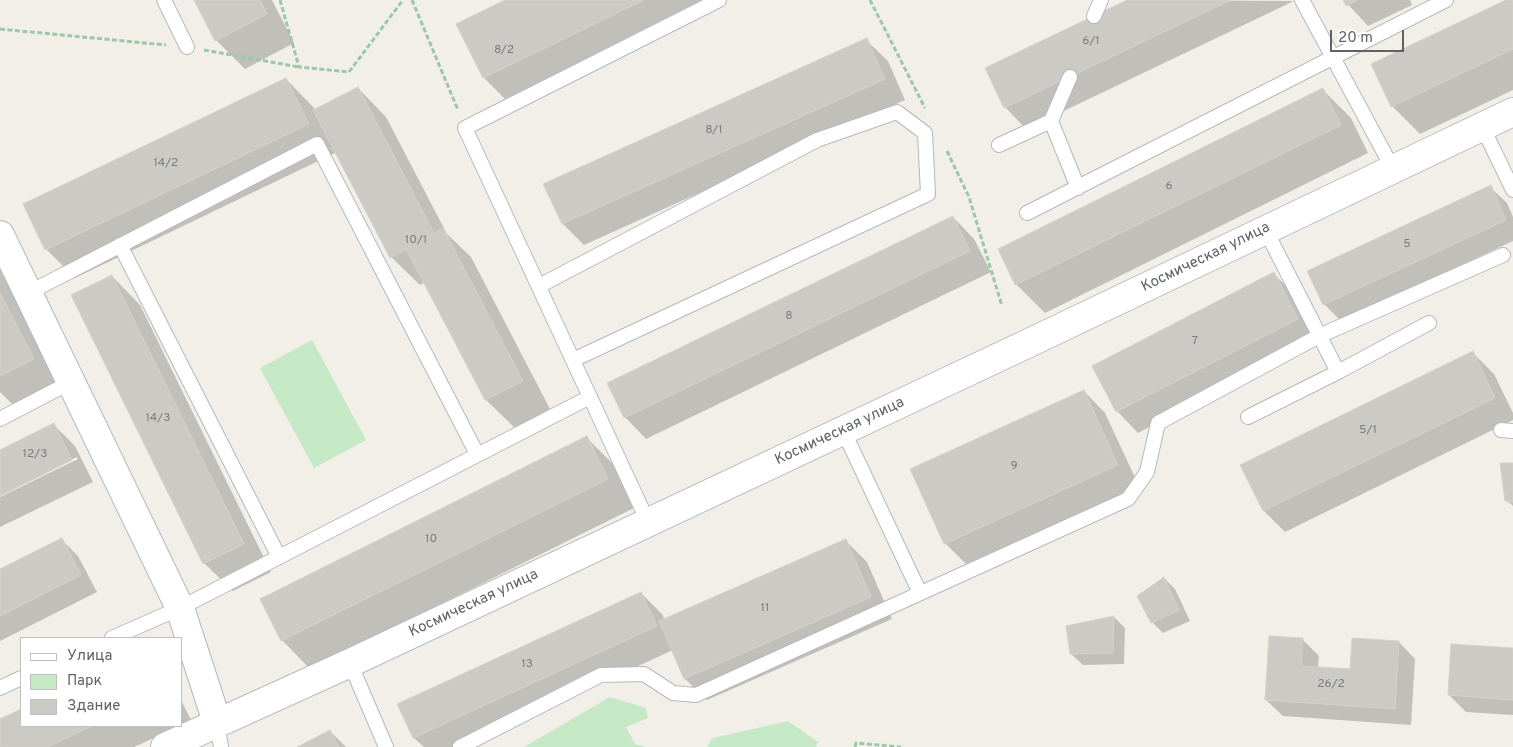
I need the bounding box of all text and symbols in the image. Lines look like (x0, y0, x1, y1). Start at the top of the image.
scale bar (1333, 20, 1407, 52)
text: 20 m (1338, 29, 1373, 48)
house number: 6/1 (1082, 35, 1100, 49)
house number: 8/2 (494, 44, 514, 58)
house number: 8/1 (705, 124, 723, 138)
house number: 14/2 (154, 157, 178, 171)
house number: 6 (1165, 180, 1173, 194)
street label: Космическая улица (1139, 219, 1273, 297)
house number: 10/1 (405, 234, 427, 248)
house number: 5 (1403, 238, 1411, 252)
house number: 8 (785, 310, 793, 324)
house number: 7 (1192, 335, 1198, 349)
street label: Космическая улица (772, 394, 908, 470)
house number: 14/3 (146, 412, 170, 426)
house number: 5/1 (1359, 424, 1377, 438)
house number: 12/3 (23, 448, 47, 462)
house number: 9 (1010, 460, 1018, 474)
house number: 10 (425, 533, 437, 547)
street label: Космическая улица (406, 566, 542, 642)
house number: 11 (761, 602, 769, 616)
legend (20, 637, 182, 727)
text: Улица (67, 647, 112, 666)
house number: 13 (521, 658, 533, 672)
text: Парк (67, 672, 102, 691)
house number: 26/2 (1317, 678, 1345, 692)
text: Здание (67, 697, 120, 716)

